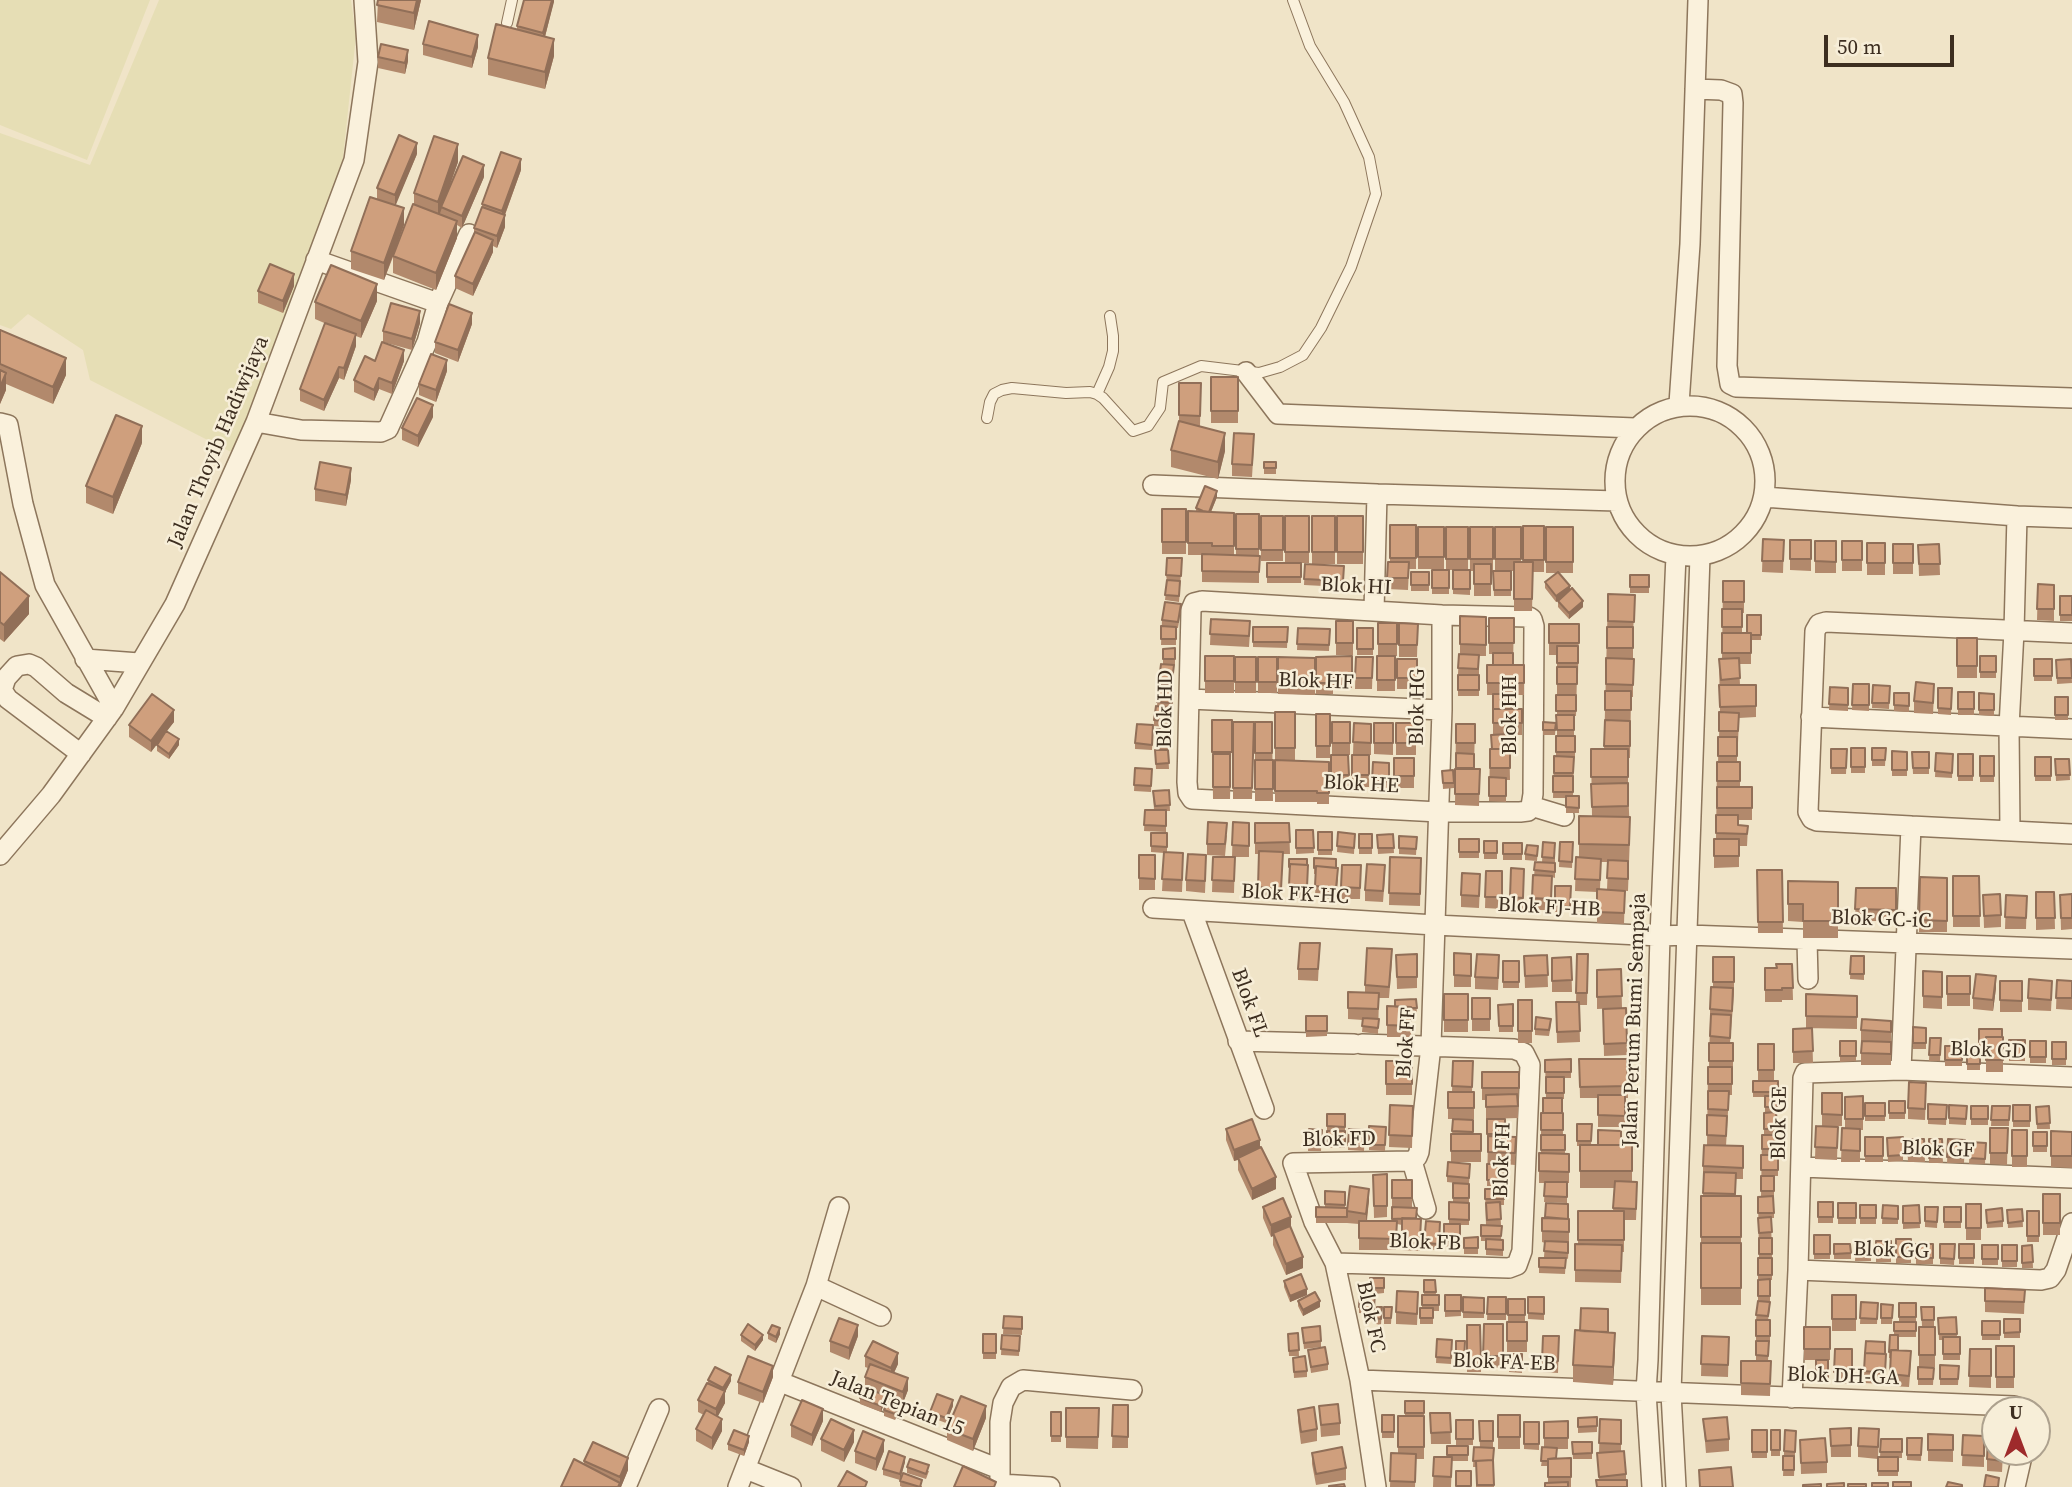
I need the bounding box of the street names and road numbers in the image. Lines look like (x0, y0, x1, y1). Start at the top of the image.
street label: Jalan Thoyib Hadiwijaya (163, 332, 275, 552)
street label: Blok HI (1320, 573, 1392, 601)
street label: Blok HF (1278, 668, 1354, 696)
street label: Blok HG (1405, 668, 1431, 746)
street label: Blok HD (1153, 670, 1179, 748)
street label: Blok HH (1498, 675, 1524, 755)
street label: Blok HE (1322, 770, 1400, 800)
street label: Blok FK-HC (1240, 880, 1350, 910)
street label: Jalan Perum Bumi Sempaja (1618, 892, 1652, 1148)
street label: Blok FJ-HB (1497, 893, 1601, 923)
street label: Blok GC-iC (1830, 906, 1932, 934)
street label: Blok FL (1225, 965, 1273, 1041)
street label: Blok FF (1392, 1007, 1422, 1079)
street label: Blok GD (1950, 1037, 2026, 1065)
street label: Blok GE (1767, 1086, 1793, 1160)
street label: Blok FH (1489, 1122, 1517, 1198)
street label: Blok FD (1302, 1127, 1376, 1153)
street label: Blok GF (1901, 1136, 1975, 1164)
street label: Blok FB (1389, 1229, 1461, 1257)
street label: Blok GG (1853, 1237, 1929, 1265)
street label: Blok FC (1350, 1279, 1390, 1355)
street label: Blok FA-EB (1452, 1349, 1556, 1377)
street label: Blok DH-GA (1786, 1362, 1900, 1392)
street label: Jalan Tepian 15 (827, 1366, 967, 1442)

